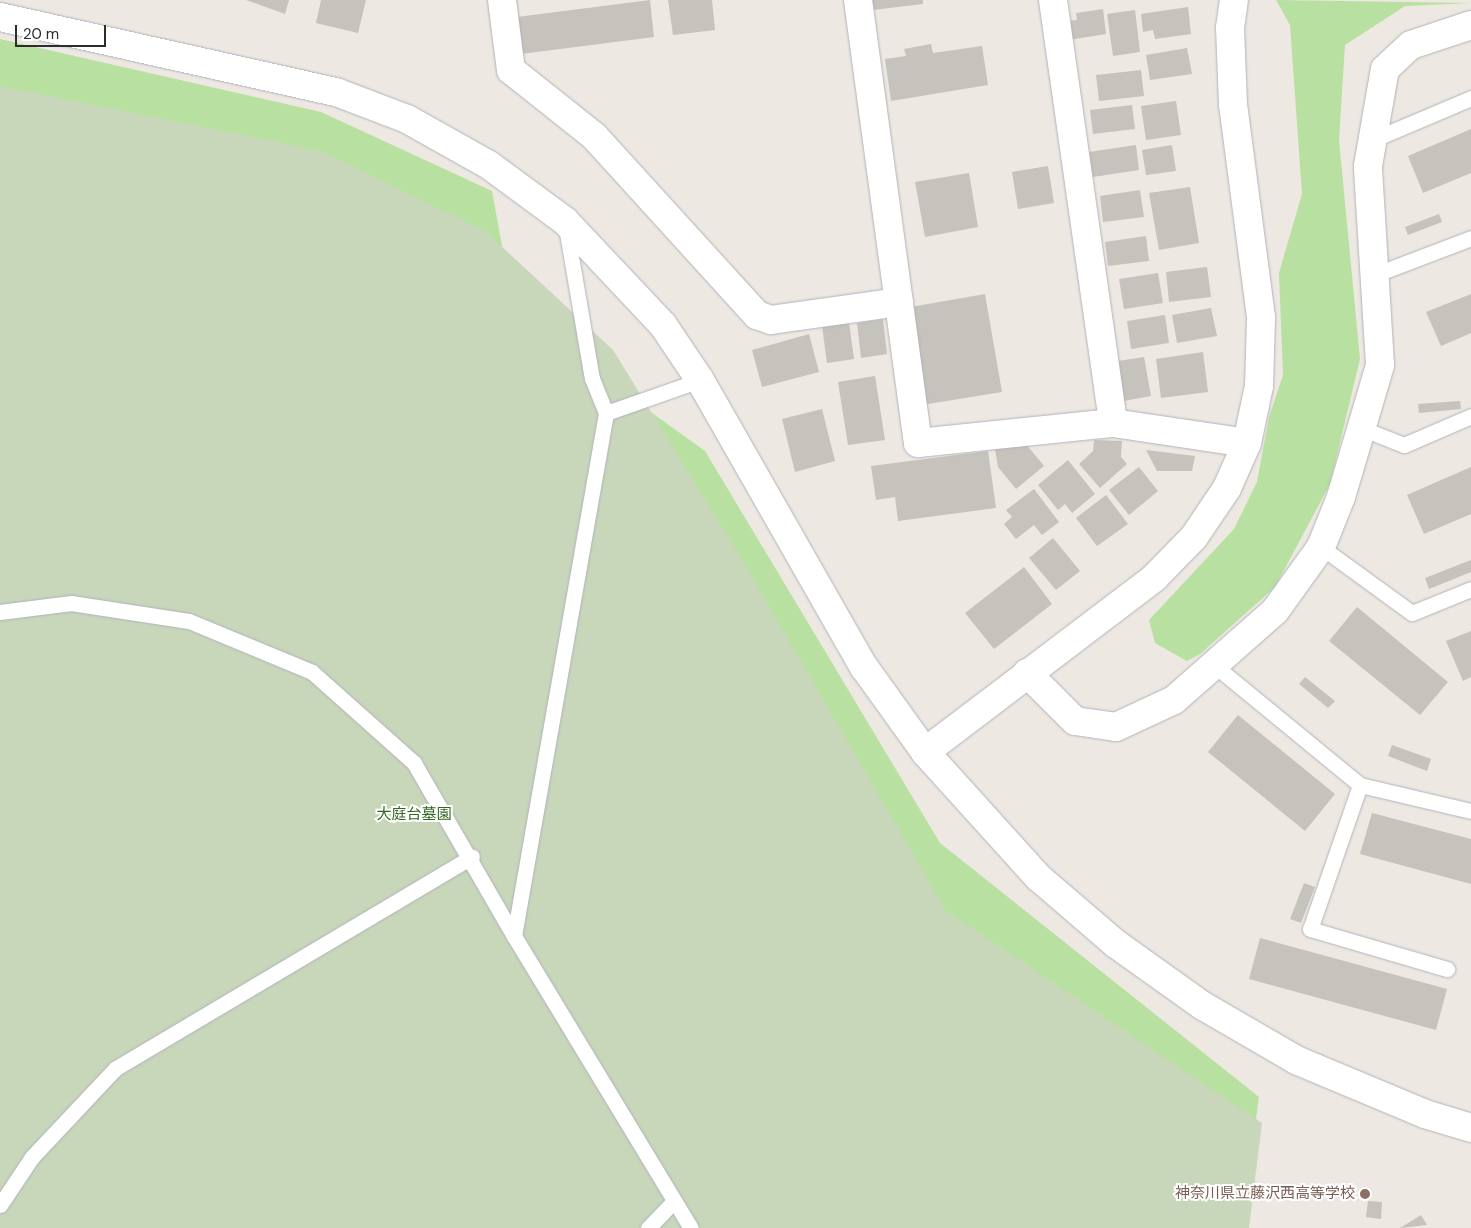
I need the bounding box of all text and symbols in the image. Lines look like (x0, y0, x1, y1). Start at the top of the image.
scale bar (18, 15, 109, 47)
text: 20 m (23, 24, 59, 44)
park label: 大庭台墓園 (377, 806, 451, 824)
place label: 神奈川県立藤沢西高等学校 (1175, 1185, 1355, 1203)
marker: 神奈川県立藤沢西高等学校 (1359, 1188, 1371, 1200)

